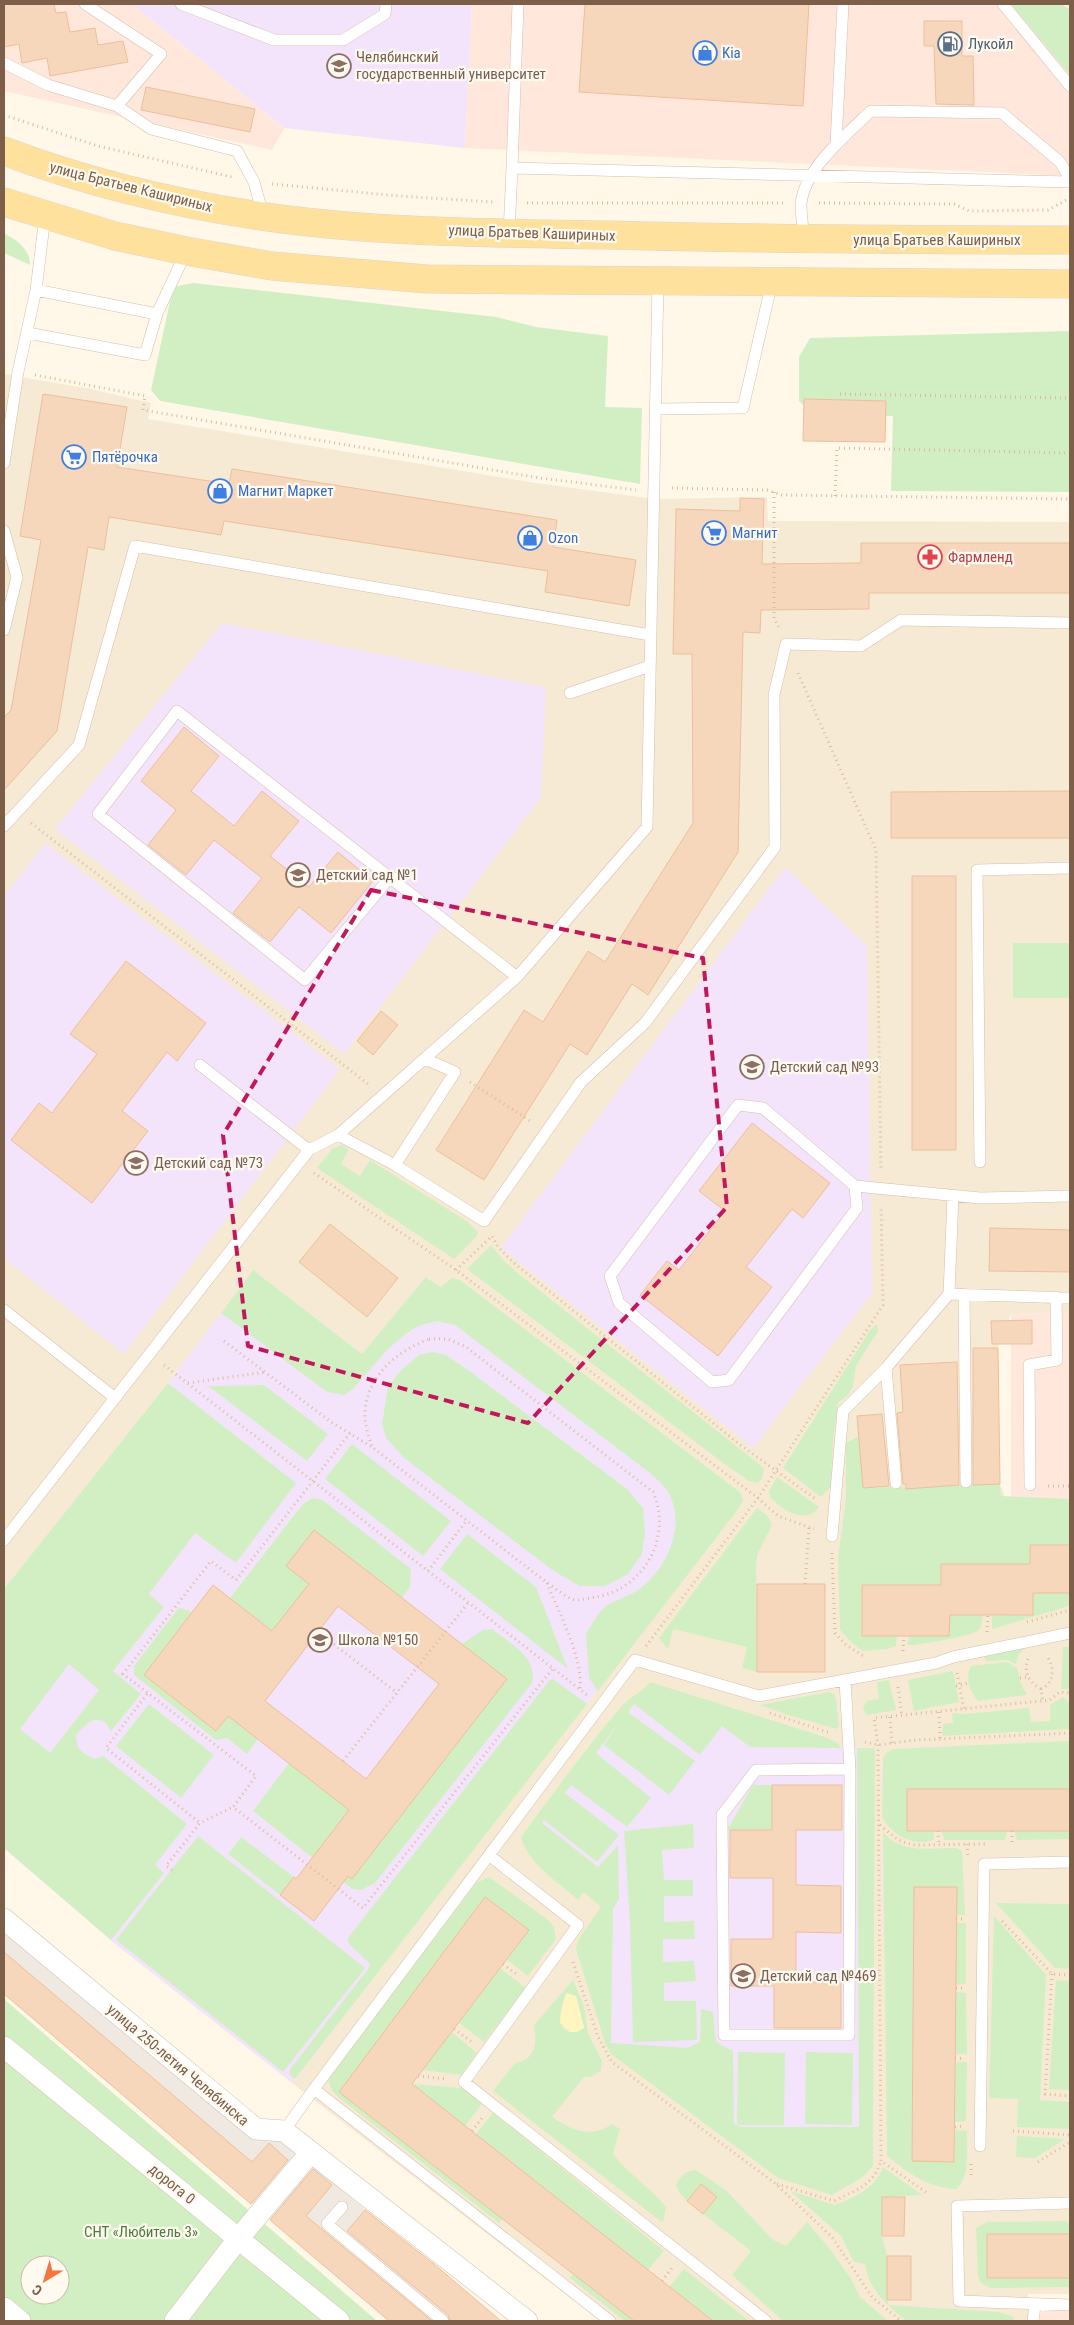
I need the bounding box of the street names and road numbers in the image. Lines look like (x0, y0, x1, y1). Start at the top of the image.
street label: улица Братьев Кашириных (48, 158, 215, 216)
street label: улица Братьев Кашириных (448, 221, 616, 245)
street label: улица Братьев Кашириных (853, 231, 1021, 249)
street label: улица 250-летия Челябинска (103, 2000, 253, 2130)
street label: дорога 0 (145, 2160, 199, 2208)

